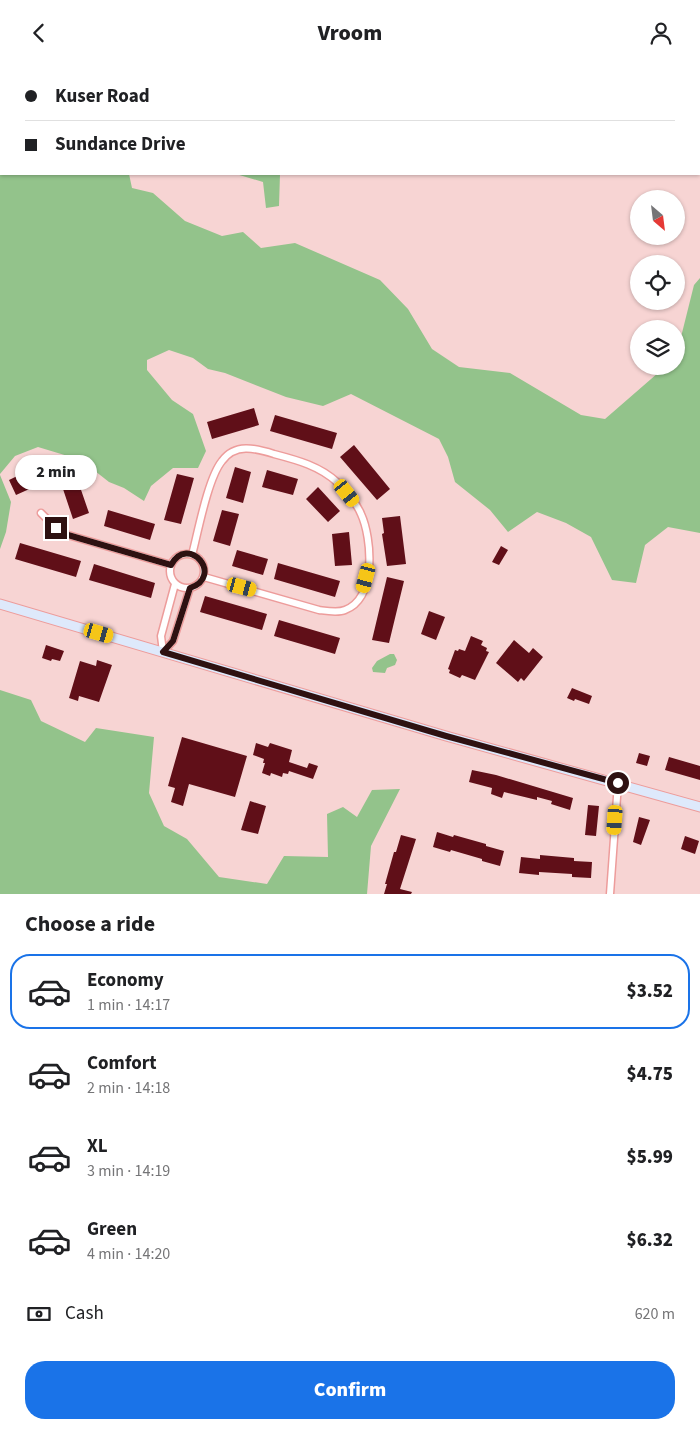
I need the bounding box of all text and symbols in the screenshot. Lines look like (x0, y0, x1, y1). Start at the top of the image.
text: Vroom (318, 17, 382, 49)
icon: back (25, 19, 53, 47)
icon: person (647, 19, 675, 47)
text: Kuser Road (55, 83, 150, 110)
text: Sundance Drive (55, 131, 186, 158)
north arrow (630, 190, 685, 245)
map controls (630, 190, 685, 375)
button: locate (630, 255, 685, 310)
button: layers (630, 320, 685, 375)
callout: 2 min (15, 455, 97, 491)
text: 2 min (36, 461, 76, 483)
car (331, 477, 362, 509)
route end (45, 517, 67, 539)
car (354, 562, 377, 594)
car (225, 576, 258, 598)
car (82, 622, 115, 644)
route start (607, 772, 629, 794)
car (606, 805, 623, 835)
text: Choose a ride (25, 908, 155, 940)
text: Economy (87, 967, 164, 994)
icon: car (27, 969, 72, 1014)
text: $3.52 (627, 978, 673, 1005)
text: 1 min · 14:17 (87, 994, 170, 1016)
text: Comfort (87, 1050, 157, 1077)
icon: car (27, 1052, 72, 1097)
text: $4.75 (627, 1061, 673, 1088)
text: 2 min · 14:18 (87, 1077, 170, 1099)
text: XL (87, 1133, 108, 1160)
icon: car (27, 1135, 72, 1180)
text: $5.99 (627, 1144, 673, 1171)
text: 3 min · 14:19 (87, 1160, 170, 1182)
text: Green (87, 1216, 137, 1243)
icon: car (27, 1218, 72, 1263)
text: $6.32 (627, 1227, 673, 1254)
text: 4 min · 14:20 (87, 1243, 170, 1265)
icon: cash (25, 1300, 53, 1328)
text: Cash (65, 1300, 104, 1327)
text: 620 m (635, 1303, 675, 1325)
button: Confirm (25, 1361, 675, 1419)

